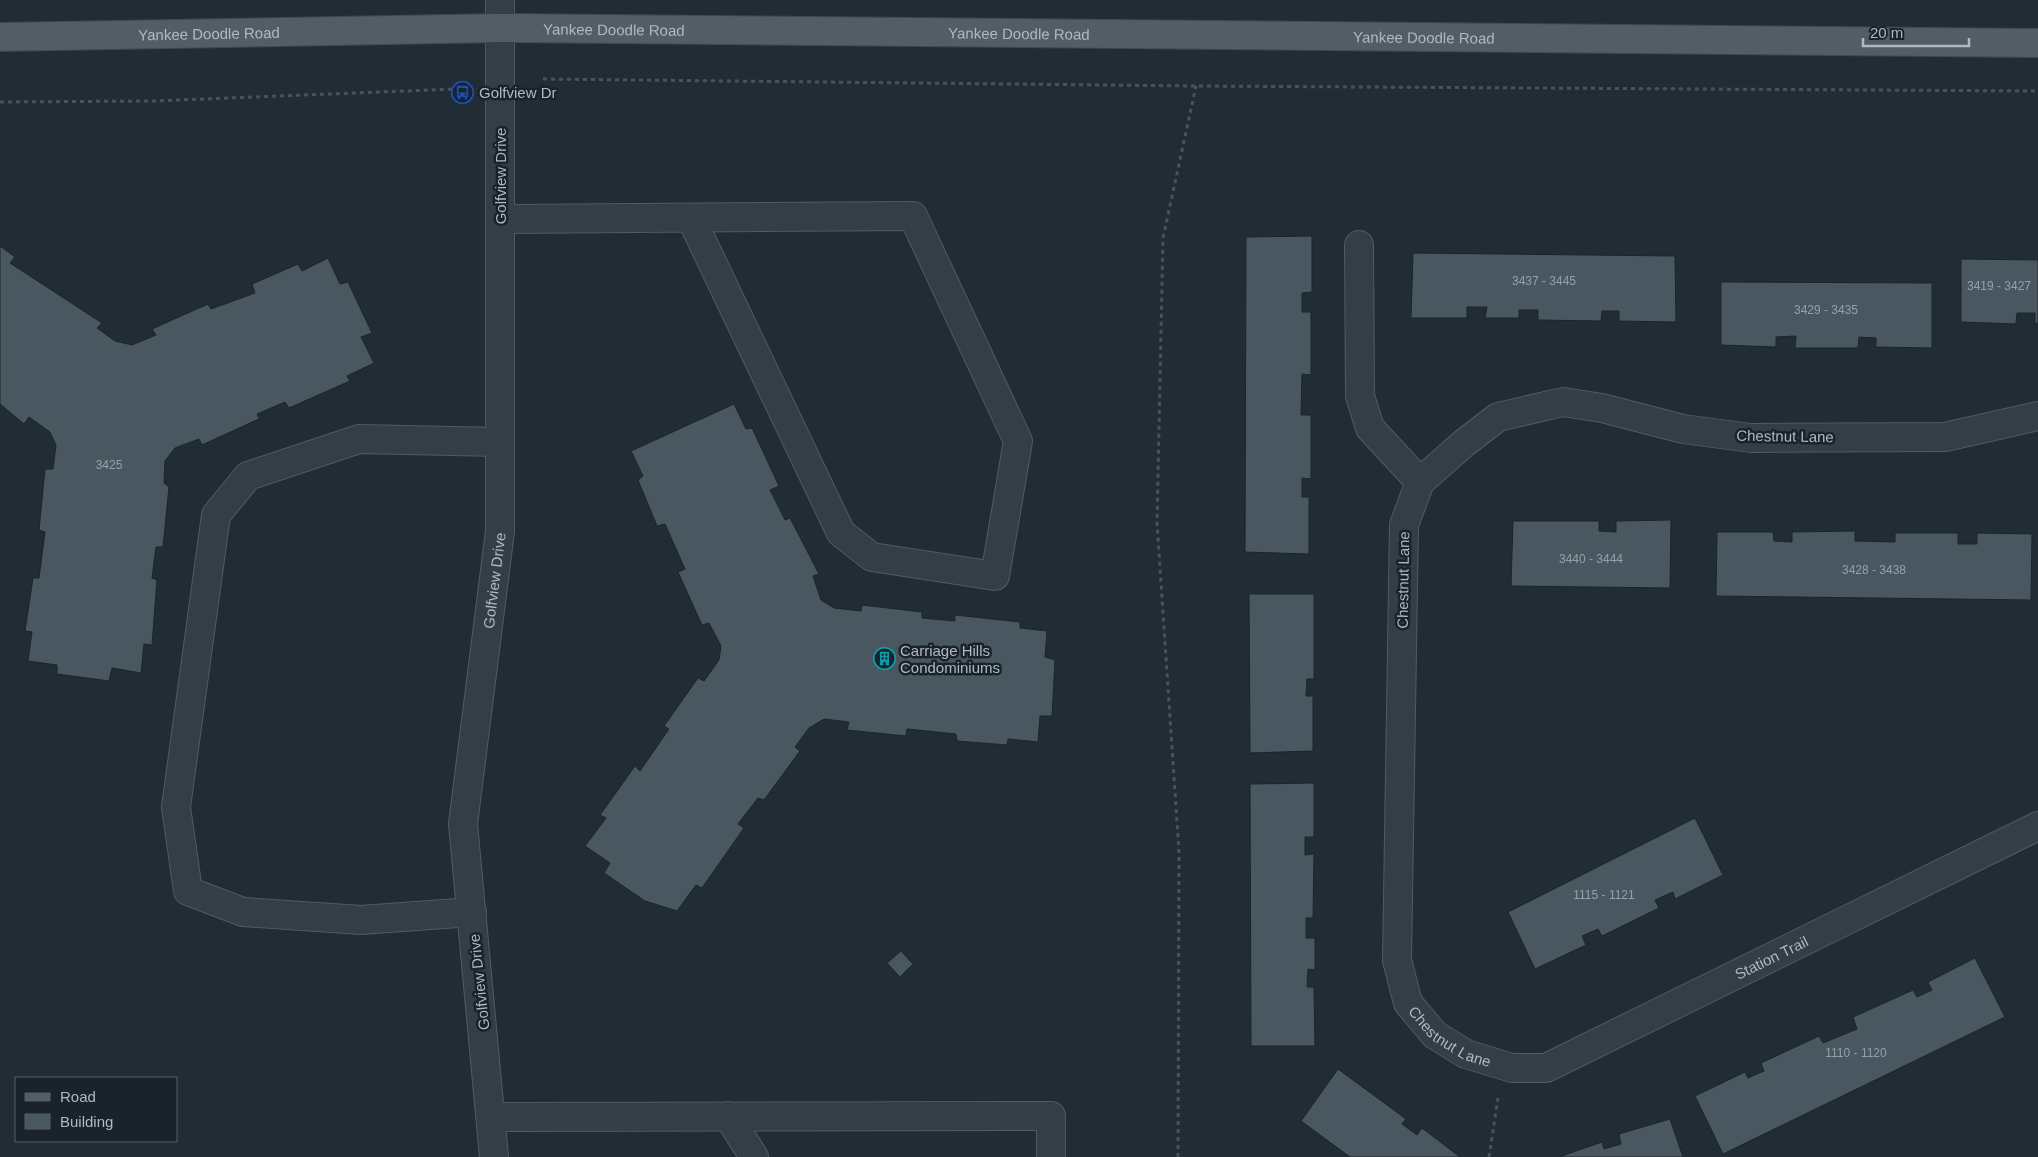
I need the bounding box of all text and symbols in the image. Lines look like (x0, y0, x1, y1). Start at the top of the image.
scale bar (1863, 15, 1969, 47)
street label: Yankee Doodle Road (543, 20, 685, 38)
street label: Yankee Doodle Road (138, 23, 280, 43)
street label: Yankee Doodle Road (948, 24, 1090, 42)
text: 20 m (1870, 24, 1903, 41)
street label: Yankee Doodle Road (1353, 28, 1495, 46)
bus stop icon: Golfview Dr (451, 80, 475, 104)
place label: Golfview Dr (479, 84, 557, 101)
street label: Golfview Drive (492, 128, 509, 224)
house number: 3437 - 3445 (1512, 274, 1576, 288)
house number: 3419 - 3427 (1967, 279, 2031, 293)
house number: 3429 - 3435 (1794, 303, 1858, 317)
street label: Chestnut Lane (1736, 427, 1834, 445)
house number: 3425 (96, 458, 123, 472)
street label: Golfview Drive (479, 531, 508, 629)
street label: Chestnut Lane (1394, 531, 1412, 629)
house number: 3440 - 3444 (1559, 552, 1623, 566)
house number: 3428 - 3438 (1842, 563, 1906, 577)
place label: Carriage Hills Condominiums (900, 642, 1000, 676)
building icon: Carriage Hills Condominiums (872, 647, 896, 671)
house number: 1115 - 1121 (1573, 888, 1635, 902)
street label: Station Trail (1732, 932, 1811, 982)
street label: Golfview Drive (465, 933, 493, 1031)
street label: Chestnut Lane (1406, 1002, 1493, 1070)
house number: 1110 - 1120 (1825, 1046, 1887, 1060)
legend (15, 1077, 178, 1142)
text: Road (60, 1088, 96, 1105)
text: Building (60, 1113, 113, 1130)

